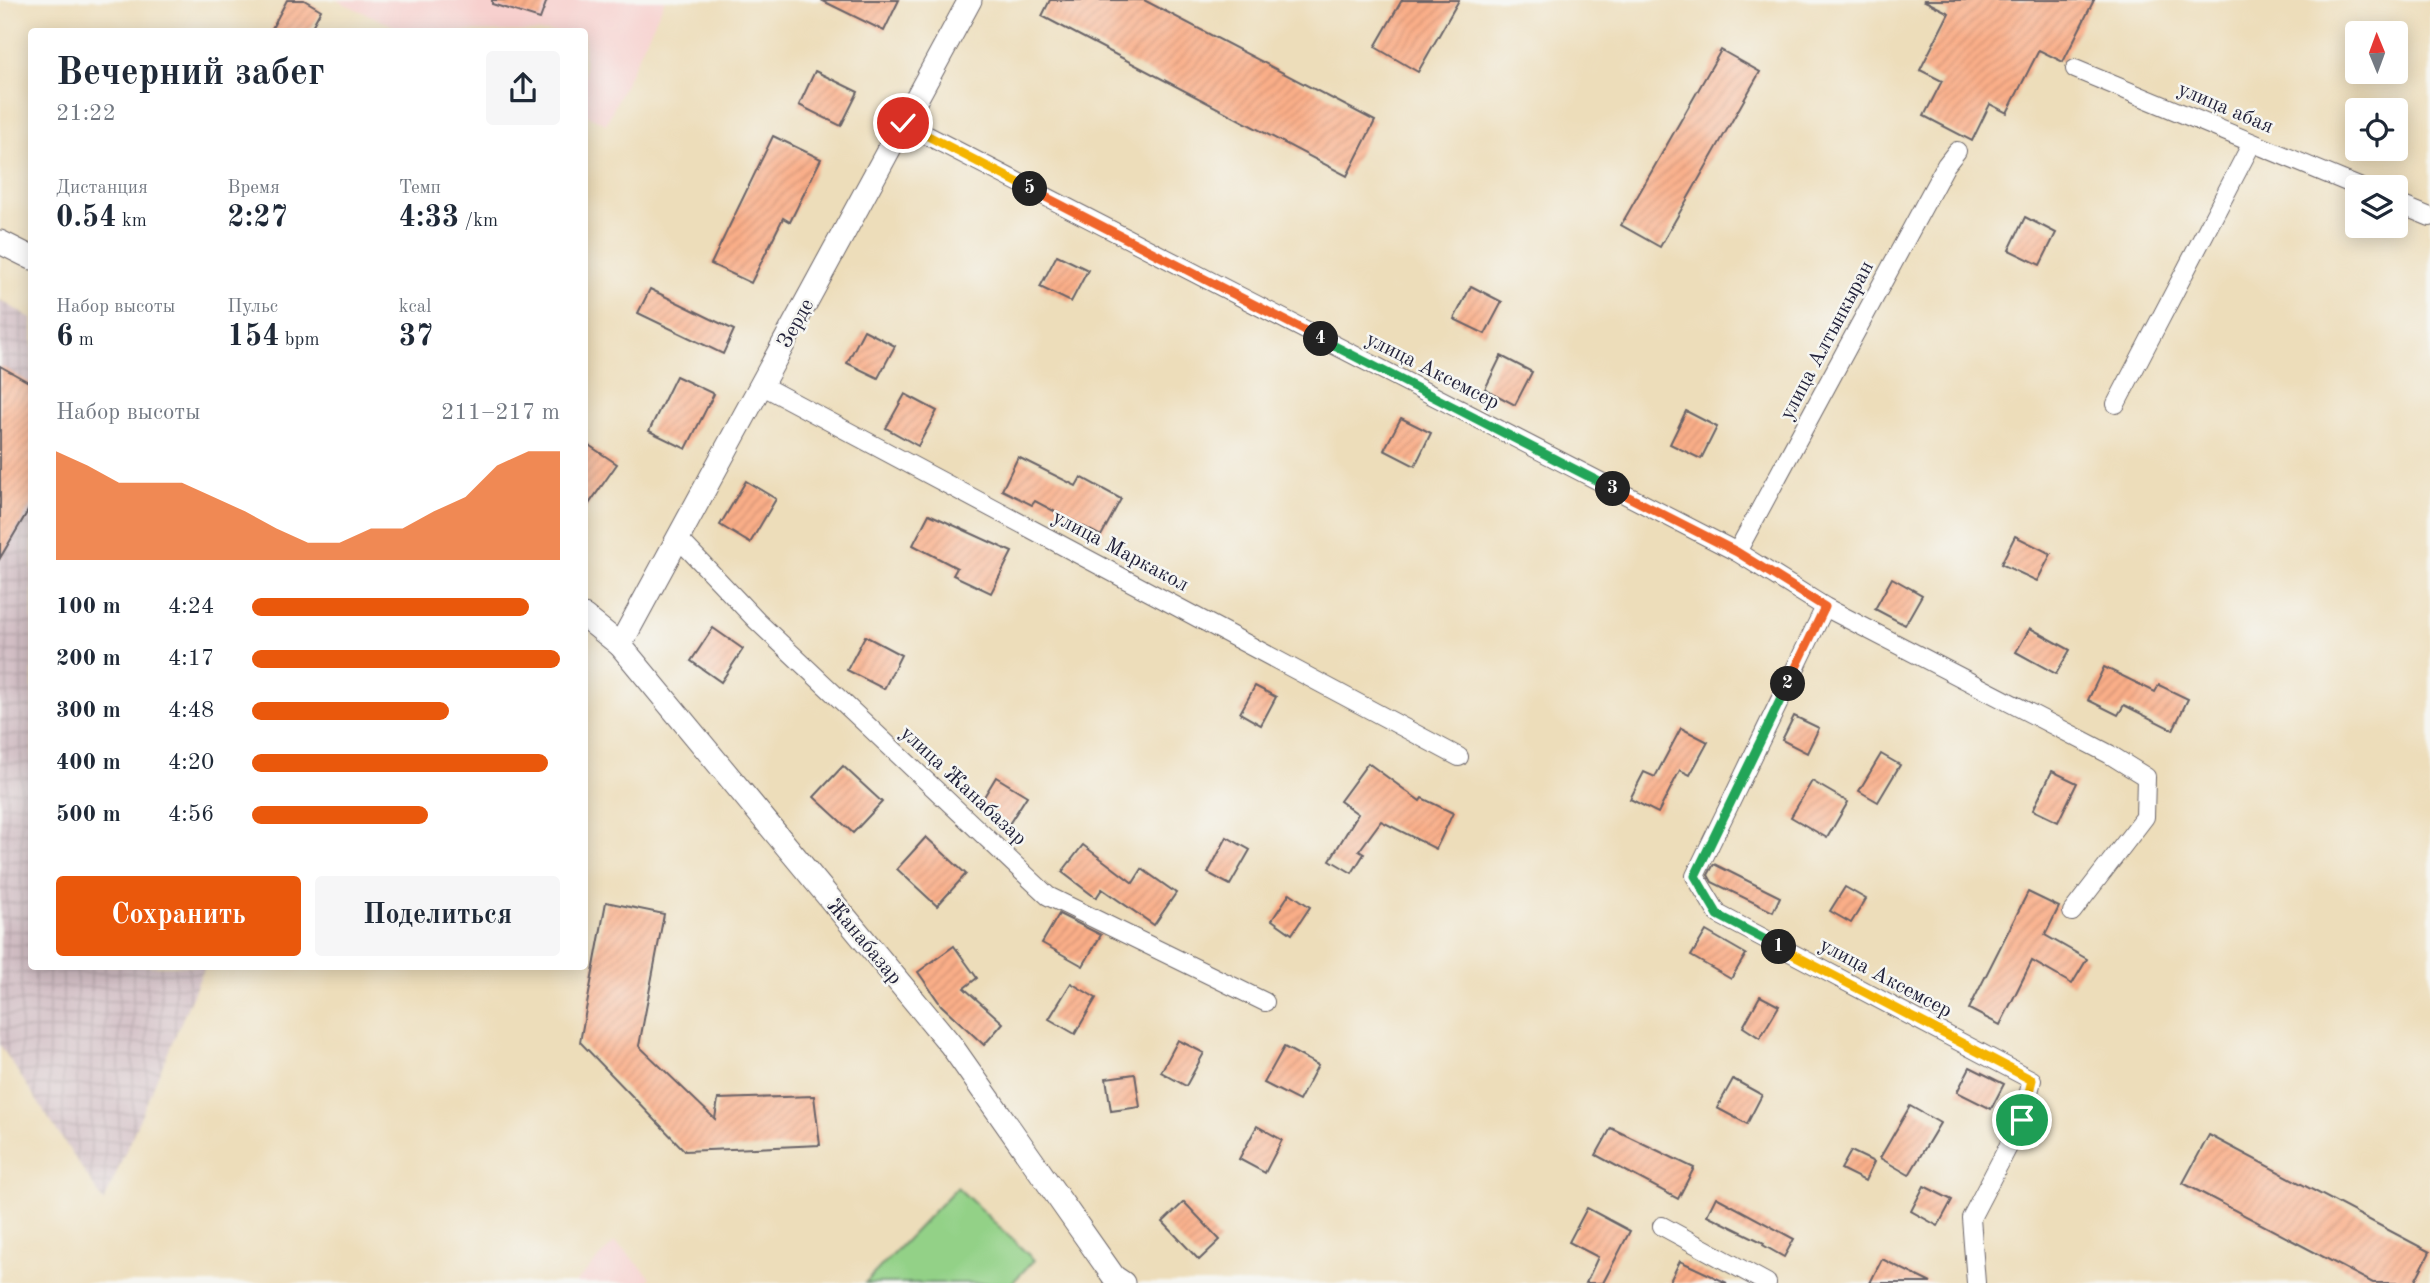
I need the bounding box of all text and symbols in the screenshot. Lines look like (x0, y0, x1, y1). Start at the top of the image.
north arrow (2345, 21, 2408, 84)
map controls (2345, 21, 2408, 238)
button: share (486, 51, 560, 125)
text: Вечерний забег (56, 55, 325, 93)
street label: улица абая (2175, 79, 2276, 138)
pin (873, 93, 933, 153)
button: locate (2345, 98, 2408, 161)
text: 21:22 (56, 102, 116, 125)
icon: check (884, 104, 922, 142)
pin: 5 (1012, 172, 1048, 206)
button: layers (2345, 175, 2408, 238)
text: Дистанция (56, 179, 148, 198)
text: Время (227, 179, 280, 198)
text: Темп (399, 179, 441, 198)
text: 5 (1024, 179, 1035, 198)
text: 0.54 (56, 203, 117, 233)
text: 2:27 (227, 203, 288, 233)
text: 4:33 (399, 203, 459, 233)
text: km (117, 212, 147, 231)
text: /km (459, 212, 498, 231)
street label: улица Алтынкыран (1777, 258, 1878, 424)
street label: Зерде (774, 295, 818, 352)
text: Набор высоты (56, 298, 175, 317)
text: Пульс (227, 298, 278, 317)
text: kcal (399, 298, 431, 317)
text: 6 (56, 322, 73, 352)
text: 154 (227, 322, 280, 352)
text: 37 (399, 322, 433, 352)
pin: 4 (1304, 322, 1338, 356)
text: 4 (1315, 329, 1326, 348)
street label: улица Аксемсер (1362, 329, 1502, 414)
text: m (73, 331, 94, 350)
text: bpm (280, 331, 320, 350)
text: Набор высоты (56, 401, 200, 424)
text: 211–217 m (441, 401, 560, 424)
pin: 3 (1596, 472, 1630, 506)
text: 3 (1607, 479, 1618, 498)
street label: улица Маркакол (1049, 507, 1192, 596)
text: 100 m (56, 595, 121, 618)
text: 4:24 (168, 595, 214, 618)
text: 200 m (56, 647, 121, 670)
text: 4:17 (168, 647, 214, 670)
pin: 2 (1770, 666, 1806, 702)
text: 2 (1782, 674, 1793, 693)
text: 300 m (56, 699, 121, 722)
text: 4:48 (168, 699, 214, 722)
street label: улица Жанабазар (896, 722, 1030, 850)
text: 400 m (56, 751, 121, 774)
text: 4:20 (168, 751, 214, 774)
text: 500 m (56, 803, 121, 826)
text: 4:56 (168, 803, 214, 826)
button: Сохранить (56, 876, 301, 956)
button: Поделиться (315, 876, 560, 956)
street label: Жанабазар (822, 895, 906, 989)
pin: 1 (1762, 930, 1796, 964)
street label: улица Аксемсер (1816, 935, 1955, 1022)
text: 1 (1773, 937, 1784, 956)
pin (1992, 1090, 2052, 1150)
icon: arrive (2003, 1101, 2041, 1139)

